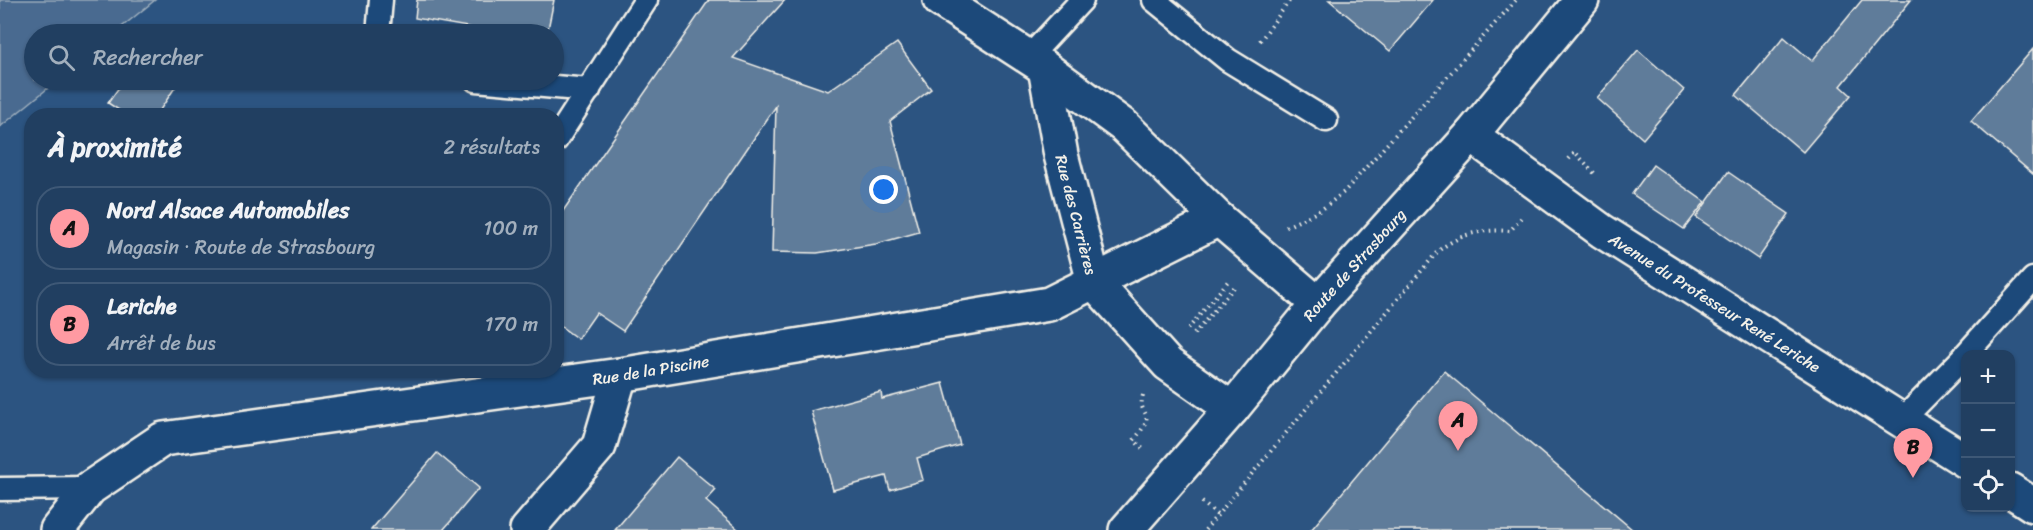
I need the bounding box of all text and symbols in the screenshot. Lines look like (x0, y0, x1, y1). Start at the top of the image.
search box (24, 24, 564, 90)
text: Rechercher (93, 38, 203, 77)
icon: search (45, 41, 78, 74)
text: À proximité (48, 124, 182, 170)
text: 2 résultats (443, 130, 540, 165)
street label: Rue des Carrières (1047, 151, 1106, 278)
your location (869, 175, 898, 204)
text: Nord Alsace Automobiles (107, 191, 350, 230)
street label: Route de Strasbourg (1295, 201, 1413, 328)
text: A (63, 211, 76, 246)
text: 100 m (484, 211, 538, 246)
street label: Avenue du Professeur René Leriche (1602, 224, 1827, 381)
text: Magasin · Route de Strasbourg (107, 230, 375, 265)
text: Leriche (107, 287, 177, 326)
text: B (63, 307, 76, 342)
text: 170 m (485, 307, 538, 342)
text: Arrêt de bus (107, 326, 216, 361)
street label: Rue de la Piscine (591, 346, 711, 393)
map controls (1961, 350, 2015, 512)
button: + (1961, 350, 2015, 404)
pin: A (1438, 402, 1478, 451)
button: − (1961, 404, 2015, 458)
pin: B (1894, 428, 1932, 478)
button: locate (1961, 458, 2015, 512)

